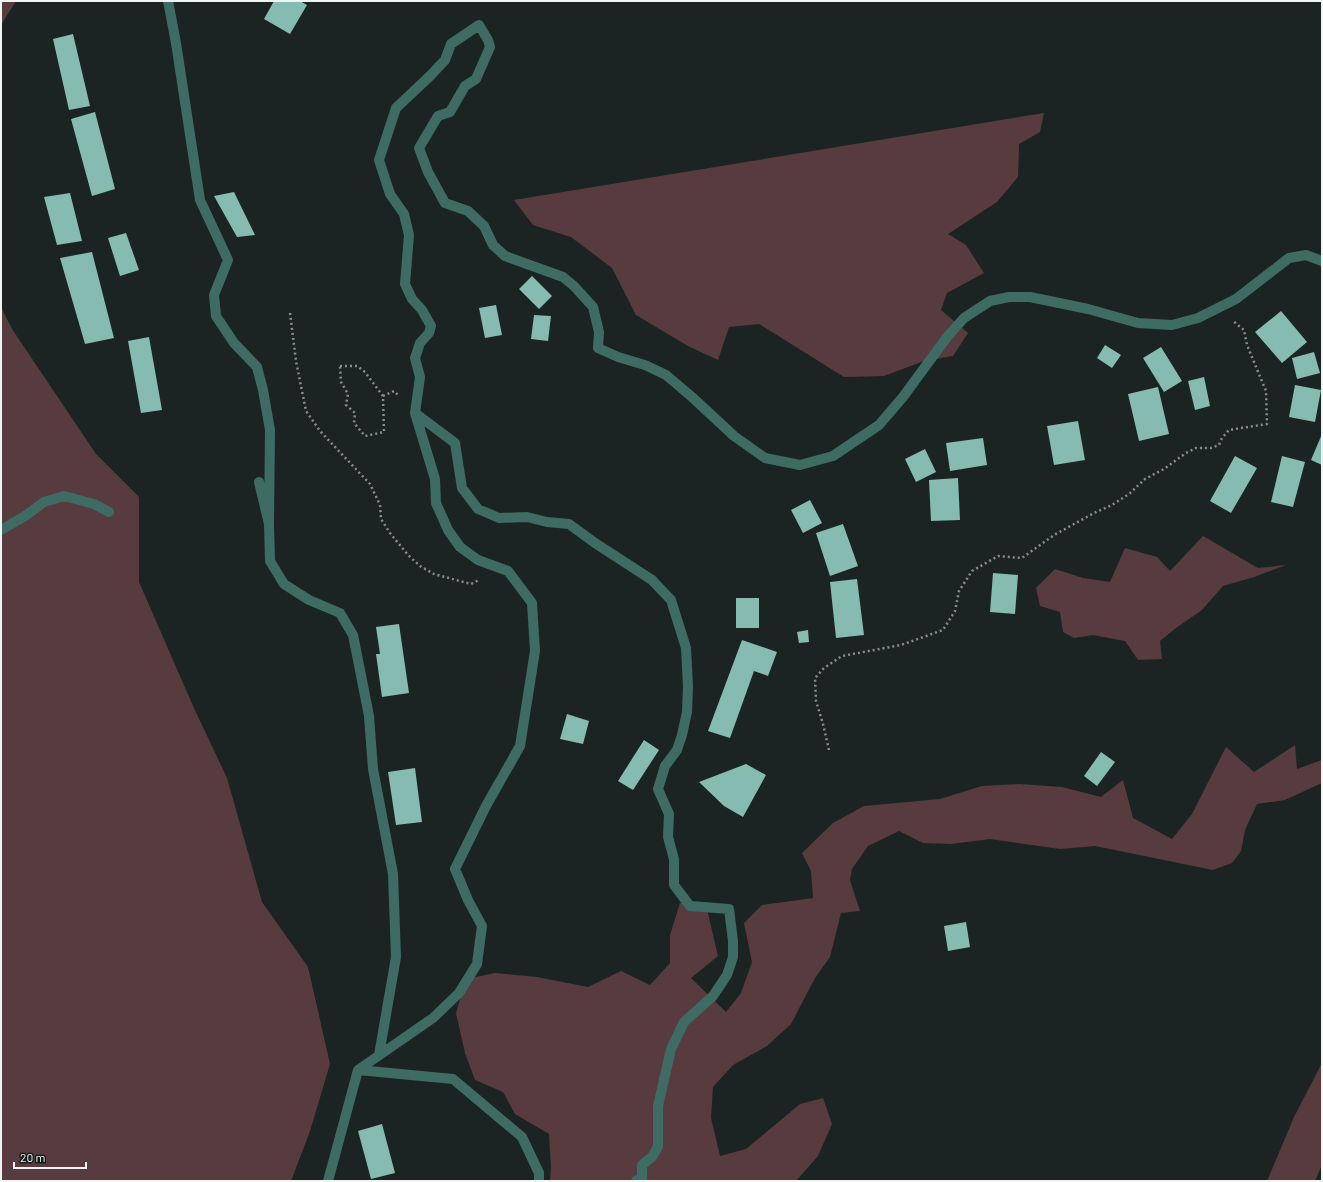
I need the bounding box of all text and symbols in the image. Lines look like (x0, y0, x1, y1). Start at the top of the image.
scale bar (14, 1144, 86, 1170)
text: 20 m (20, 1150, 46, 1164)

